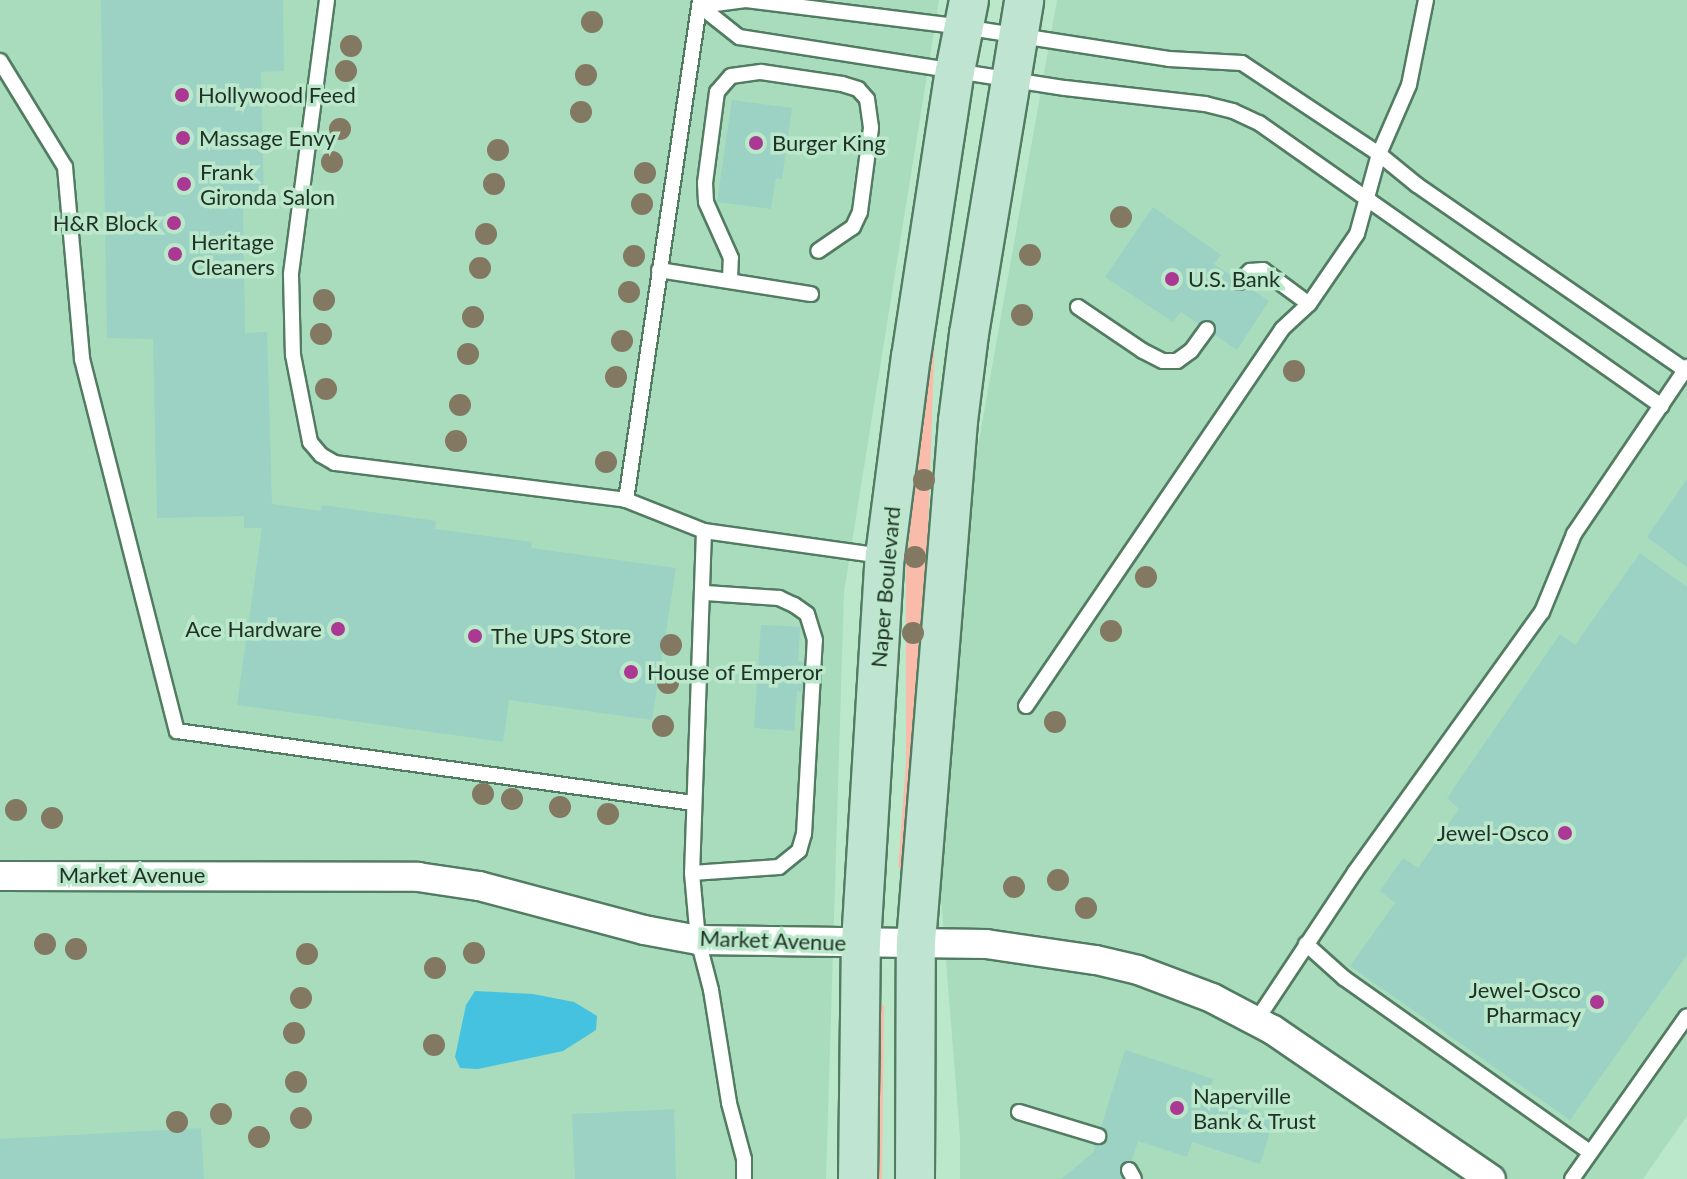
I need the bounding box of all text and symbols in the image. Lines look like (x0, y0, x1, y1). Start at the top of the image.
place label: Hollywood Feed (198, 82, 356, 108)
marker: Hollywood Feed (173, 86, 191, 104)
place label: Massage Envy (199, 125, 336, 151)
marker: Massage Envy (174, 129, 192, 147)
place label: Burger King (772, 130, 886, 156)
marker: Burger King (747, 134, 765, 152)
place label: Frank Gironda Salon (200, 158, 335, 210)
marker: Frank Gironda Salon (175, 175, 193, 193)
place label: H&R Block (53, 210, 158, 236)
marker: H&R Block (165, 214, 183, 232)
place label: Heritage Cleaners (191, 228, 275, 280)
marker: Heritage Cleaners (166, 245, 184, 263)
place label: U.S. Bank (1188, 266, 1280, 292)
marker: U.S. Bank (1163, 270, 1181, 288)
street label: Naper Boulevard (865, 505, 905, 669)
place label: Ace Hardware (185, 616, 322, 642)
marker: Ace Hardware (329, 620, 347, 638)
place label: The UPS Store (491, 623, 631, 649)
marker: The UPS Store (466, 627, 484, 645)
place label: House of Emperor (647, 659, 823, 685)
marker: House of Emperor (622, 663, 640, 681)
place label: Jewel-Osco (1437, 820, 1549, 846)
marker: Jewel-Osco (1556, 824, 1574, 842)
street label: Market Avenue (58, 862, 206, 888)
street label: Market Avenue (699, 924, 847, 956)
place label: Jewel-Osco Pharmacy (1469, 976, 1581, 1028)
marker: Jewel-Osco Pharmacy (1588, 993, 1606, 1011)
place label: Naperville Bank & Trust (1193, 1082, 1317, 1134)
marker: Naperville Bank & Trust (1168, 1099, 1186, 1117)

